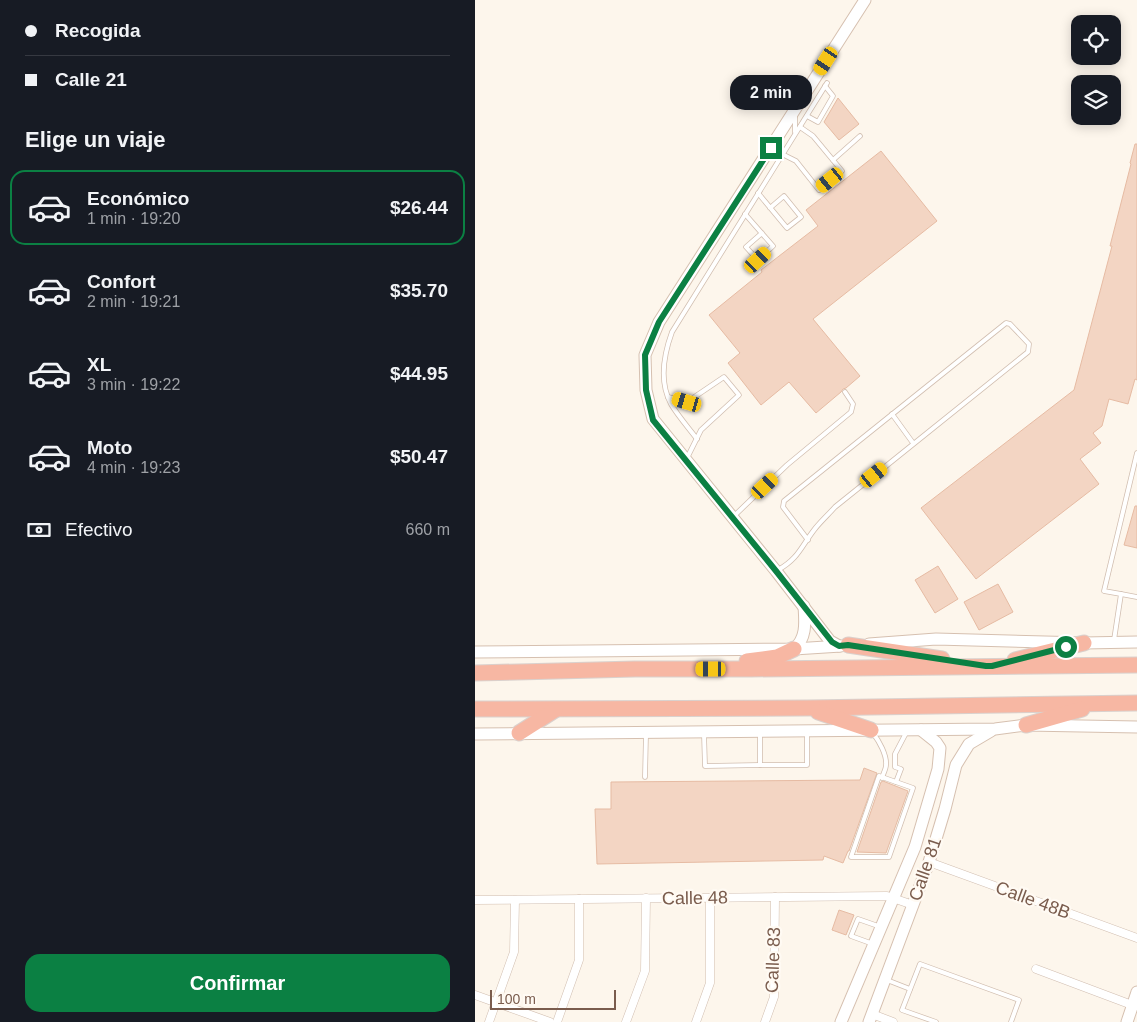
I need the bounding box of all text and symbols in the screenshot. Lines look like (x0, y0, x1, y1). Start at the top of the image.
map controls (1071, 15, 1121, 125)
button: locate (1071, 15, 1121, 65)
text: Recogida (55, 20, 141, 41)
car (811, 44, 840, 78)
text: Calle 21 (55, 69, 127, 90)
button: layers (1071, 75, 1121, 125)
callout: 2 min (730, 76, 812, 110)
text: 2 min (750, 84, 792, 101)
text: Elige un viaje (25, 127, 166, 152)
route end (760, 137, 782, 159)
car (813, 165, 846, 195)
icon: car (27, 185, 72, 230)
text: Económico (87, 188, 189, 209)
text: $26.44 (390, 197, 448, 218)
text: 1 min · 19:20 (87, 210, 180, 227)
car (741, 244, 774, 276)
icon: car (27, 268, 72, 313)
text: Confort (87, 271, 156, 292)
text: $35.70 (390, 280, 448, 301)
text: 2 min · 19:21 (87, 293, 180, 310)
icon: car (27, 351, 72, 396)
text: XL (87, 354, 111, 375)
text: $44.95 (390, 363, 448, 384)
text: 3 min · 19:22 (87, 376, 180, 393)
car (670, 391, 703, 413)
icon: car (27, 434, 72, 479)
text: Moto (87, 437, 132, 458)
text: $50.47 (390, 446, 448, 467)
text: 4 min · 19:23 (87, 459, 180, 476)
car (857, 460, 890, 490)
car (748, 470, 781, 502)
icon: cash (25, 516, 53, 544)
text: Efectivo (65, 519, 133, 540)
text: 660 m (406, 521, 450, 538)
route start (1055, 636, 1077, 658)
car (696, 662, 726, 677)
street label: Calle 81 (905, 835, 945, 903)
street label: Calle 48B (993, 877, 1073, 923)
street label: Calle 48 (662, 887, 728, 909)
street label: Calle 83 (762, 927, 784, 993)
button: Confirmar (25, 954, 450, 1012)
scale bar (490, 987, 616, 1010)
text: 100 m (497, 991, 536, 1007)

